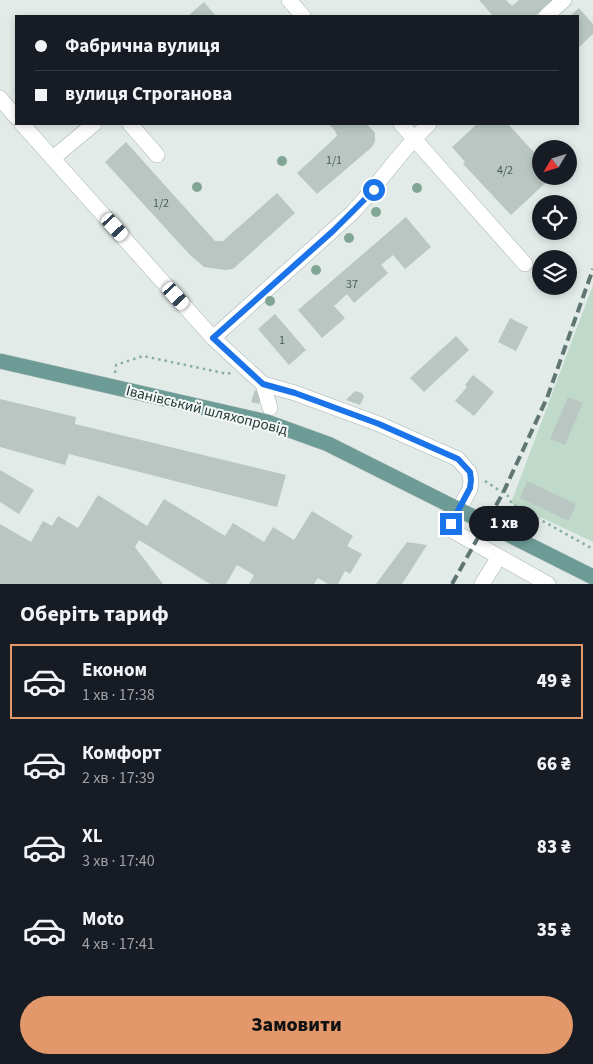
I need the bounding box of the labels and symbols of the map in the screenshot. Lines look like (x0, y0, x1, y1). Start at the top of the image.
north arrow (532, 140, 578, 185)
house number: 1/1 (326, 152, 342, 169)
house number: 4/2 (497, 162, 513, 179)
route start (363, 179, 385, 201)
house number: 1/2 (153, 195, 169, 212)
car (99, 211, 130, 243)
house number: 37 (346, 276, 358, 293)
car (160, 280, 191, 312)
house number: 1 (279, 332, 285, 349)
street label: Іванівський шляхопровід (124, 380, 290, 441)
callout: 1 хв (468, 506, 538, 542)
route end (440, 513, 462, 535)

